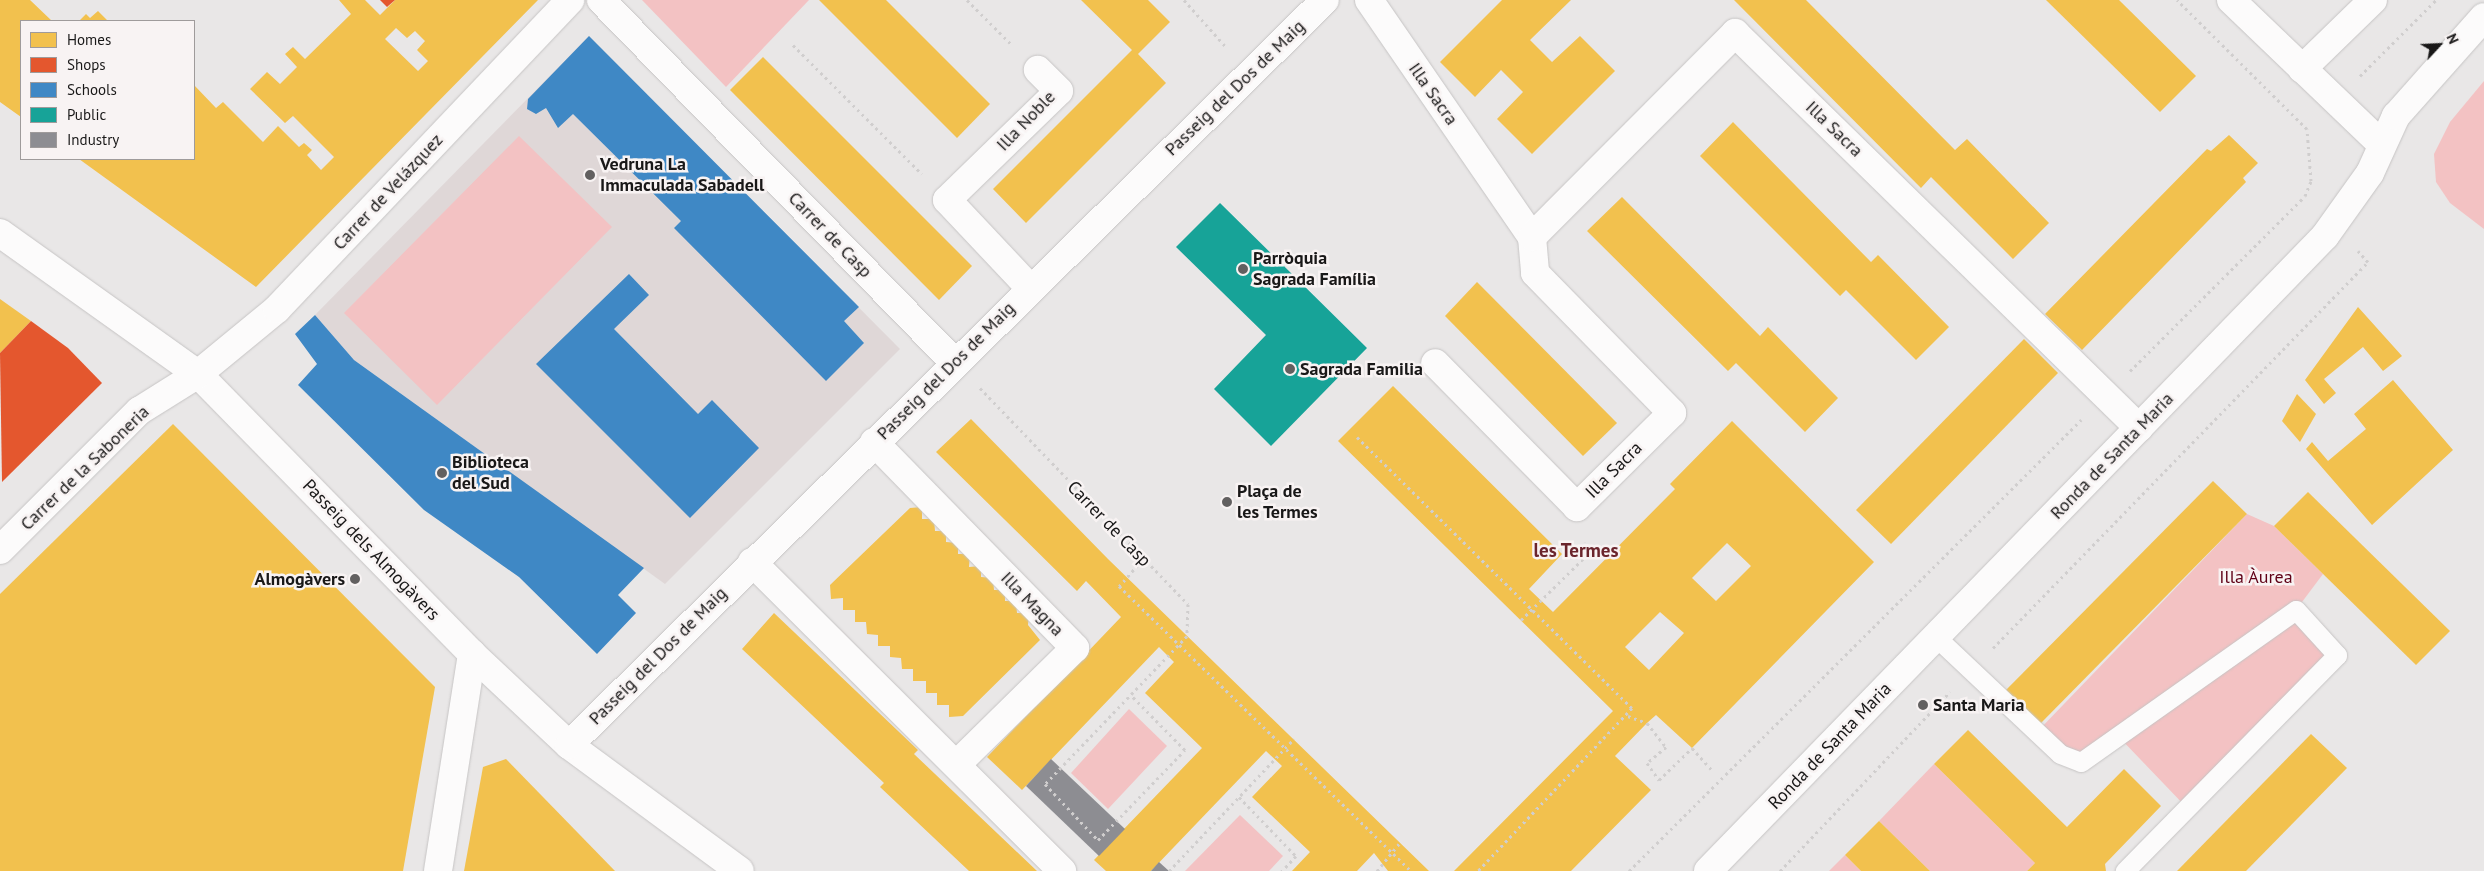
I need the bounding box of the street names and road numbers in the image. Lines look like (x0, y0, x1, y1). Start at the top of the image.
street label: Passeig del Dos de Maig (1161, 16, 1309, 160)
street label: Illa Sacra (1404, 59, 1462, 129)
street label: Illa Noble (992, 86, 1060, 156)
street label: Illa Sacra (1801, 97, 1867, 161)
street label: Carrer de Velázquez (328, 129, 448, 255)
street label: Carrer de Casp (784, 188, 876, 282)
street label: Passeig del Dos de Maig (873, 298, 1019, 444)
street label: Ronda de Santa Maria (2046, 388, 2178, 524)
street label: Carrer de la Saboneria (16, 401, 154, 535)
street label: Illa Sacra (1581, 437, 1647, 503)
street label: Passeig dels Almogàvers (298, 475, 444, 625)
street label: Carrer de Casp (1063, 477, 1155, 571)
street label: Illa Magna (996, 567, 1068, 641)
street label: Passeig del Dos de Maig (585, 583, 731, 729)
street label: Ronda de Santa Maria (1764, 678, 1896, 814)

